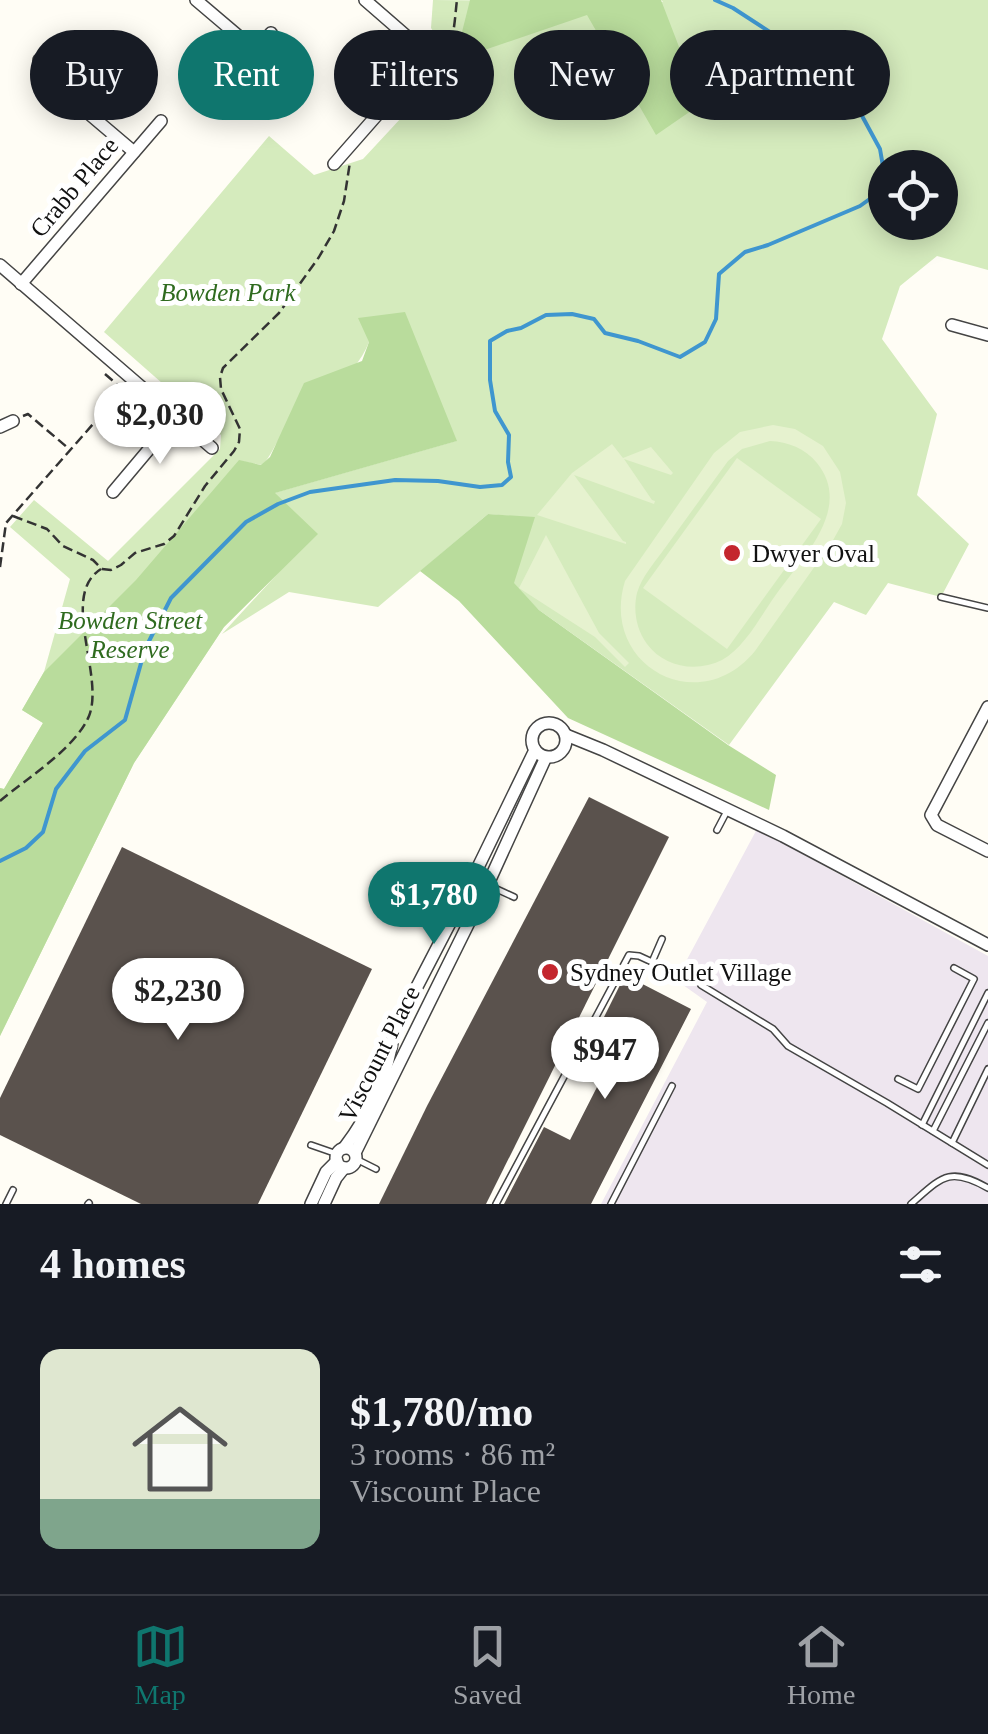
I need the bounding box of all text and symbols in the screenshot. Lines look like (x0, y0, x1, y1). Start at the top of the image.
chip: Buy (30, 30, 158, 120)
chip: Rent (178, 30, 314, 120)
chip: Filters (334, 30, 494, 120)
chip: New (514, 30, 650, 120)
chip: Apartment (670, 30, 890, 120)
street label: Crabb Place (25, 132, 123, 242)
map controls (868, 150, 958, 240)
button: locate (868, 150, 958, 240)
park label: Bowden Park (160, 279, 297, 306)
pin: $2,030 (79, 382, 241, 467)
text: $2,030 (116, 396, 204, 432)
place label: Dwyer Oval (752, 540, 875, 567)
marker: Dwyer Oval (721, 542, 743, 564)
park label: Bowden Street Reserve (58, 607, 203, 663)
pin: $1,780 (353, 862, 515, 947)
text: $1,780 (390, 876, 478, 912)
pin: $2,230 (97, 958, 259, 1043)
place label: Sydney Outlet Village (570, 959, 792, 986)
marker: Sydney Outlet Village (539, 961, 561, 983)
text: $2,230 (134, 972, 222, 1008)
street label: Viscount Place (333, 981, 425, 1127)
pin: $947 (546, 1017, 664, 1102)
text: $947 (573, 1031, 637, 1067)
icon: filters (893, 1237, 948, 1292)
text: 4 homes (40, 1241, 186, 1287)
icon: home (120, 1389, 240, 1509)
text: $1,780/mo (350, 1389, 533, 1435)
text: 3 rooms · 86 m² (350, 1436, 555, 1472)
text: Viscount Place (350, 1473, 541, 1509)
tab: Map (133, 1619, 188, 1711)
tab: Saved (453, 1619, 522, 1711)
tab: Home (787, 1619, 855, 1711)

